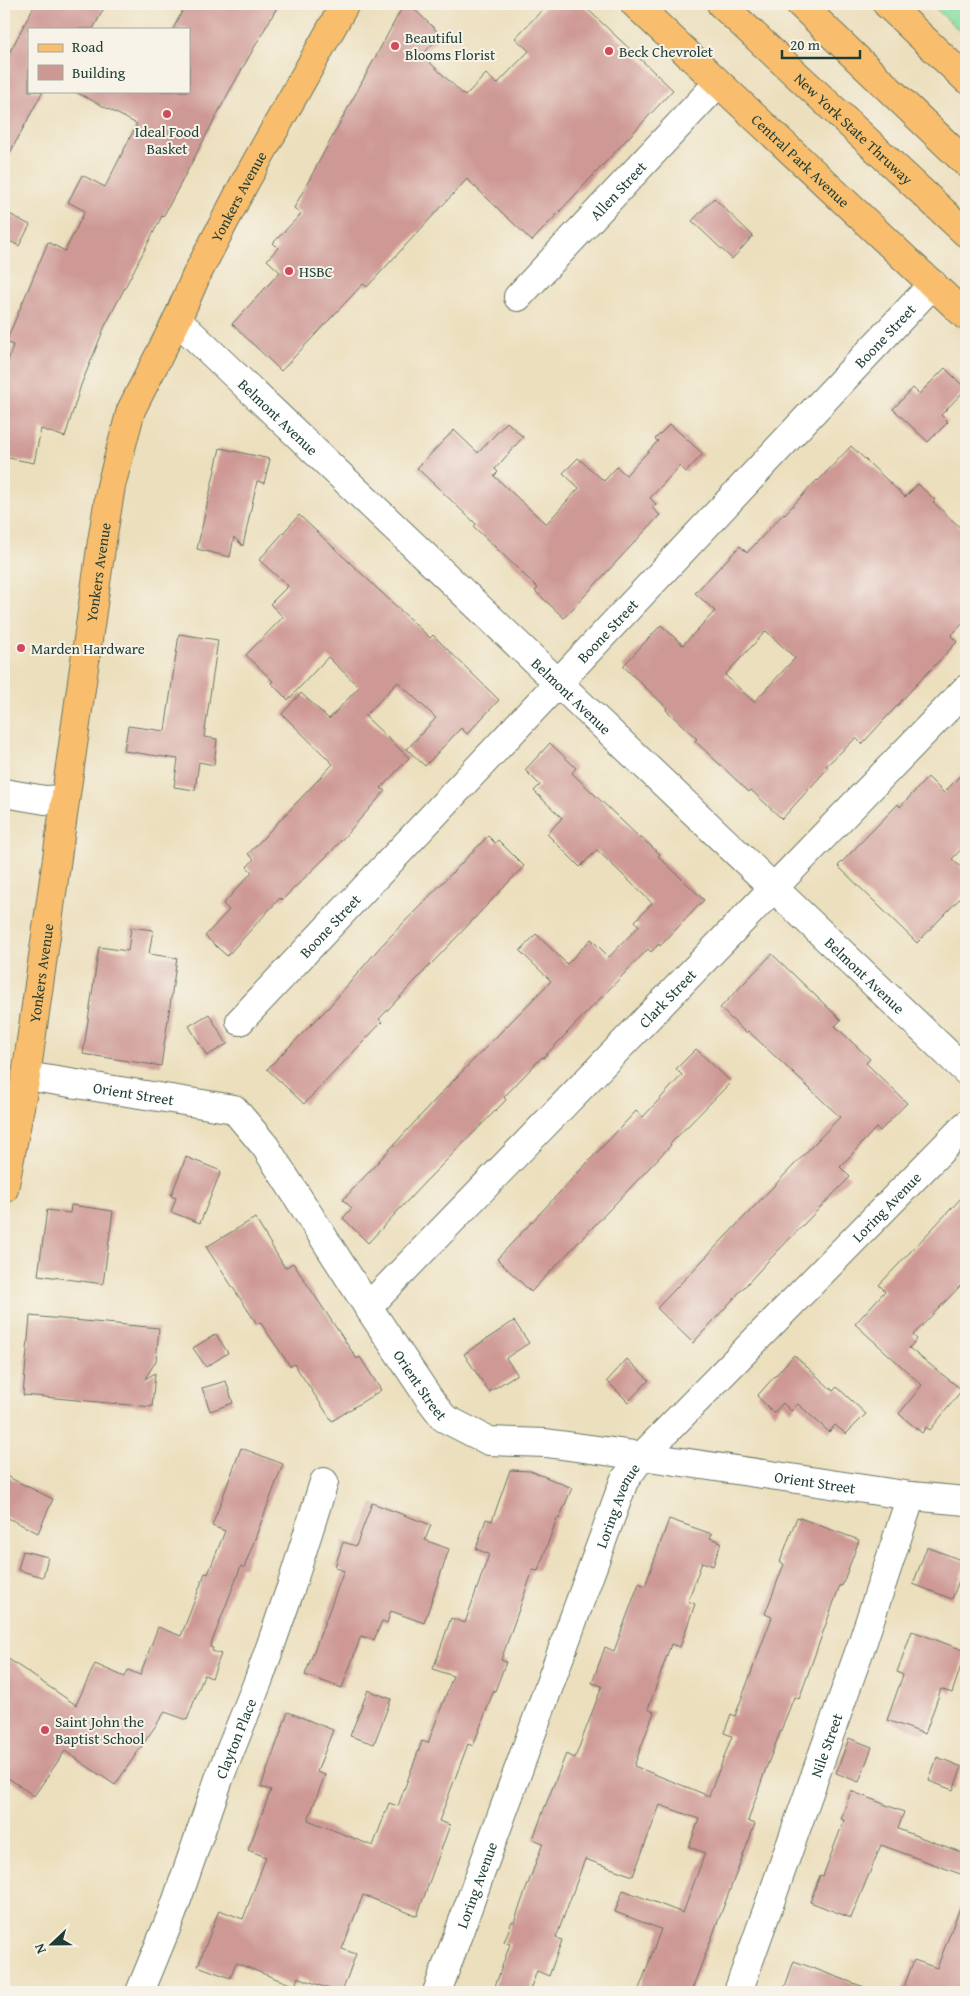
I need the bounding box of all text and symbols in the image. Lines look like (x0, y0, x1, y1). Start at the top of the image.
place label: Beautiful Blooms Florist (405, 27, 496, 65)
legend (28, 28, 190, 92)
scale bar (782, 28, 860, 60)
text: 20 m (790, 34, 821, 55)
text: Road (72, 36, 103, 57)
marker: Beautiful Blooms Florist (389, 40, 401, 52)
place label: Beck Chevrolet (619, 41, 714, 62)
marker: Beck Chevrolet (603, 45, 615, 57)
text: Building (72, 62, 126, 83)
street label: New York State Thruway (790, 68, 918, 189)
marker: Ideal Food Basket (161, 108, 173, 120)
street label: Central Park Avenue (747, 109, 855, 212)
place label: Ideal Food Basket (135, 121, 199, 159)
street label: Yonkers Avenue (205, 147, 271, 245)
street label: Allen Street (585, 155, 651, 225)
place label: HSBC (299, 261, 333, 282)
marker: HSBC (283, 265, 295, 277)
street label: Boone Street (849, 298, 920, 372)
street label: Belmont Avenue (234, 373, 323, 460)
street label: Yonkers Avenue (80, 521, 115, 623)
street label: Boone Street (572, 593, 643, 667)
place label: Marden Hardware (31, 638, 145, 659)
marker: Marden Hardware (15, 642, 27, 654)
street label: Belmont Avenue (527, 653, 616, 739)
street label: Boone Street (294, 888, 365, 962)
street label: Yonkers Avenue (23, 922, 58, 1024)
street label: Belmont Avenue (821, 932, 910, 1018)
street label: Clark Street (634, 963, 701, 1032)
street label: Orient Street (92, 1076, 176, 1110)
street label: Loring Avenue (847, 1167, 925, 1246)
street label: Orient Street (389, 1345, 453, 1425)
street label: Loring Avenue (590, 1458, 644, 1551)
street label: Orient Street (773, 1465, 858, 1498)
street label: Clayton Place (210, 1695, 261, 1782)
street label: Nile Street (805, 1710, 847, 1780)
place label: Saint John the Baptist School (55, 1711, 144, 1749)
marker: Saint John the Baptist School (39, 1724, 51, 1736)
street label: Loring Avenue (451, 1839, 502, 1931)
north arrow (28, 1918, 78, 1968)
text: N (29, 1940, 51, 1957)

